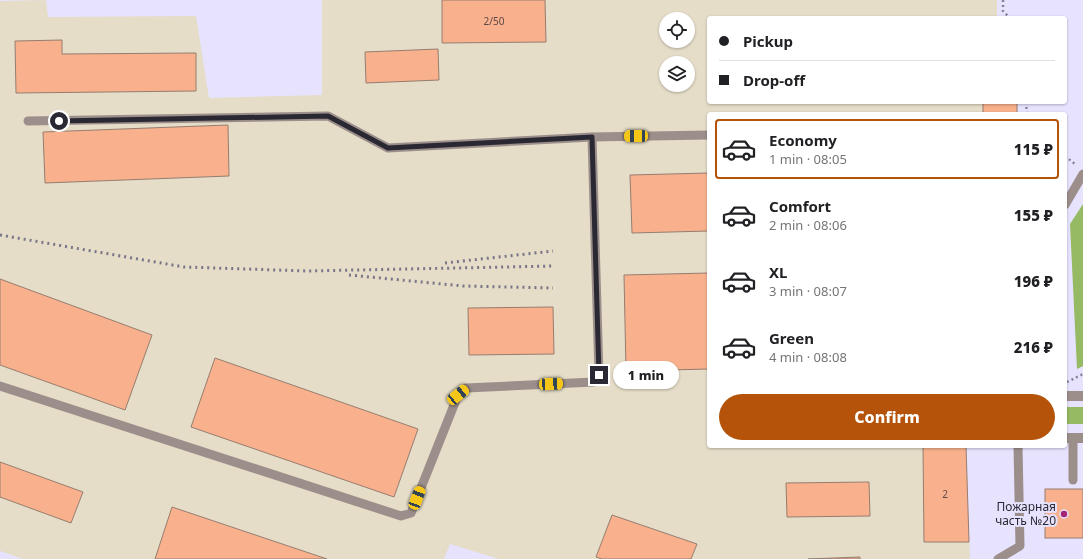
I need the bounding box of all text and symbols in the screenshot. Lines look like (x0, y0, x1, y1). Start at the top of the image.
map controls (659, 12, 695, 92)
button: locate (659, 12, 695, 48)
house number: 2/50 (484, 14, 505, 28)
text: Pickup (743, 31, 793, 51)
button: layers (659, 56, 695, 92)
text: Drop-off (743, 70, 805, 90)
route start (50, 112, 68, 130)
car (624, 130, 648, 142)
text: Economy (769, 130, 837, 150)
icon: car (721, 131, 757, 167)
text: 115 ₽ (1014, 139, 1053, 159)
text: 1 min · 08:05 (769, 150, 847, 168)
text: Comfort (769, 196, 831, 216)
icon: car (721, 197, 757, 233)
text: 155 ₽ (1014, 205, 1053, 225)
text: 2 min · 08:06 (769, 216, 847, 234)
text: XL (769, 262, 787, 282)
icon: car (721, 263, 757, 299)
text: 196 ₽ (1014, 271, 1053, 291)
text: 3 min · 08:07 (769, 282, 847, 300)
text: Green (769, 328, 814, 348)
icon: car (721, 329, 757, 365)
text: 216 ₽ (1014, 337, 1053, 357)
text: 4 min · 08:08 (769, 348, 847, 366)
callout: 1 min (613, 361, 679, 389)
route end (590, 366, 608, 384)
text: 1 min (628, 366, 664, 384)
car (539, 377, 563, 391)
car (445, 383, 471, 407)
button: Confirm (719, 394, 1055, 440)
car (407, 485, 427, 511)
house number: 2 (942, 487, 948, 501)
place label: Пожарная часть №20 (995, 498, 1056, 529)
marker: Пожарная часть №20 (1059, 509, 1069, 519)

